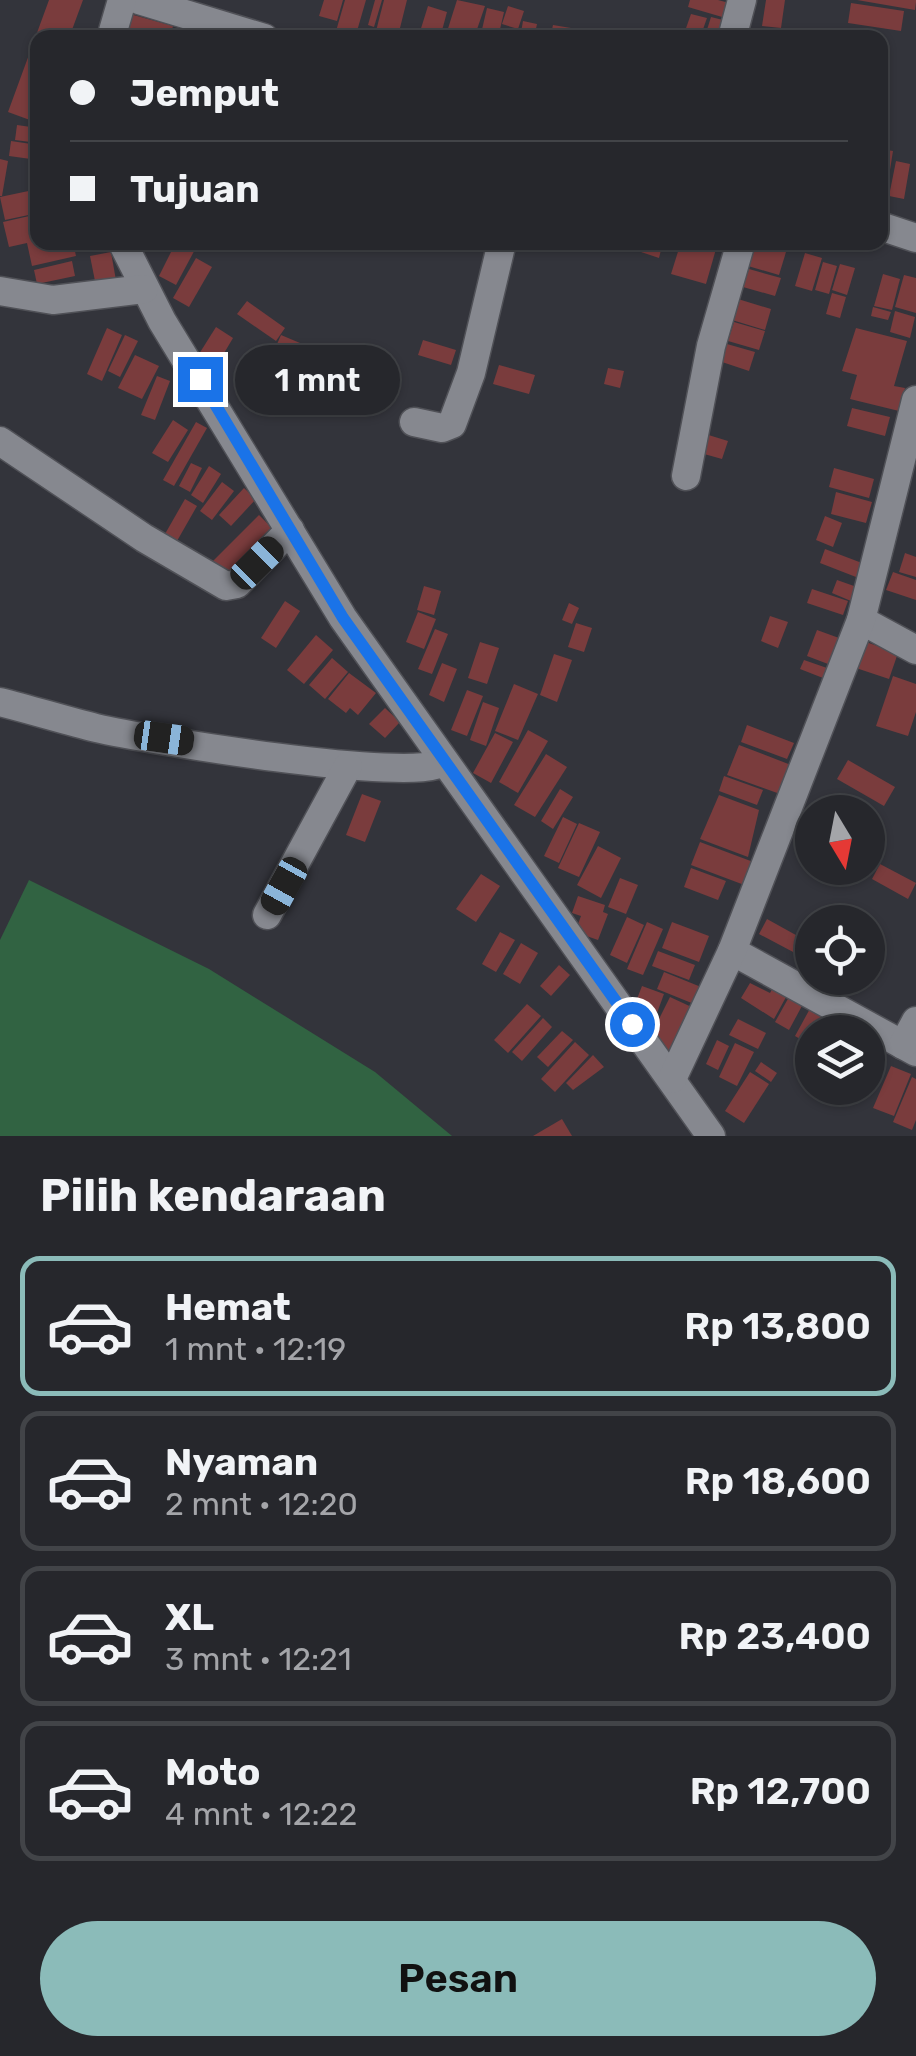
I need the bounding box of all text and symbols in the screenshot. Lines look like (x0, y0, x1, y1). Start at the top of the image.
text: Jemput (130, 70, 279, 116)
text: Tujuan (130, 166, 260, 212)
callout: 1 mnt (235, 344, 400, 414)
route end (178, 357, 223, 402)
text: 1 mnt (275, 361, 360, 399)
car (225, 531, 289, 595)
car (132, 719, 196, 757)
north arrow (795, 795, 885, 885)
map controls (795, 795, 885, 1105)
car (256, 852, 312, 920)
button: locate (795, 905, 885, 995)
route start (610, 1002, 655, 1047)
button: layers (795, 1015, 885, 1105)
text: Pilih kendaraan (40, 1169, 386, 1222)
icon: car (45, 1281, 135, 1371)
text: Hemat (165, 1284, 291, 1330)
text: Rp 13,800 (684, 1303, 871, 1349)
text: 1 mnt · 12:19 (165, 1330, 346, 1368)
icon: car (45, 1436, 135, 1526)
text: Nyaman (165, 1439, 318, 1485)
text: Rp 18,600 (685, 1458, 871, 1504)
text: 2 mnt · 12:20 (165, 1485, 358, 1523)
icon: car (45, 1591, 135, 1681)
text: XL (165, 1594, 214, 1640)
text: Rp 23,400 (678, 1613, 871, 1659)
text: 3 mnt · 12:21 (165, 1640, 352, 1678)
icon: car (45, 1746, 135, 1836)
text: Moto (165, 1749, 261, 1795)
text: Rp 12,700 (690, 1768, 871, 1814)
text: 4 mnt · 12:22 (165, 1795, 357, 1833)
button: Pesan (40, 1921, 876, 2036)

